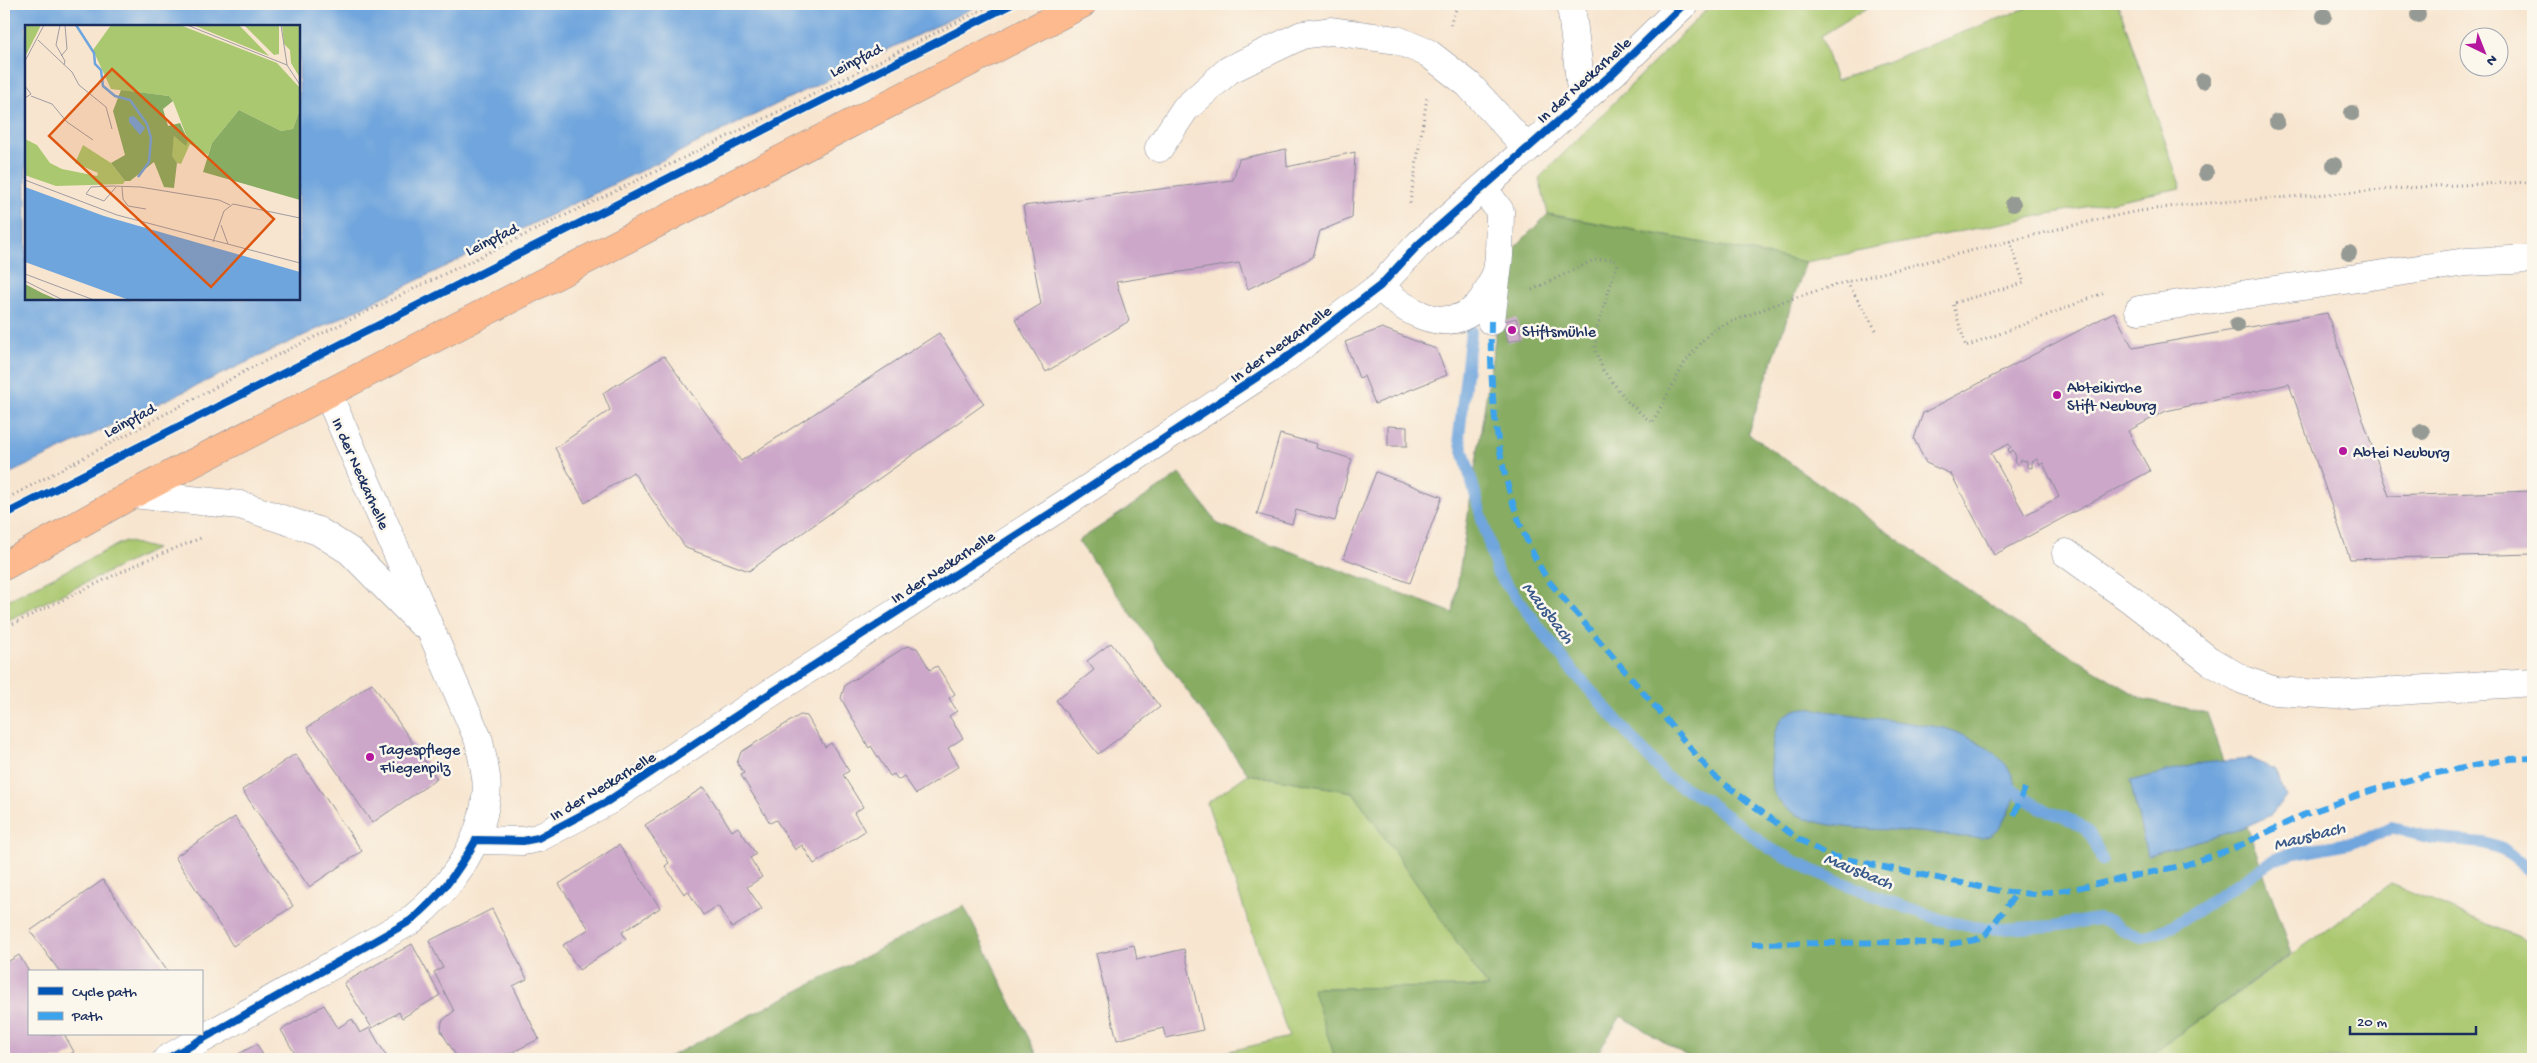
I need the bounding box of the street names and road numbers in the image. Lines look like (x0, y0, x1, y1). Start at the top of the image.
street label: In der Neckarhelle (1534, 34, 1637, 129)
street label: Leinpfad (827, 40, 887, 83)
street label: Leinpfad (463, 220, 523, 262)
street label: In der Neckarhelle (1228, 302, 1337, 389)
street label: Leinpfad (101, 400, 161, 444)
street label: In der Neckarhelle (326, 416, 392, 534)
street label: In der Neckarhelle (888, 528, 1000, 610)
street label: In der Neckarhelle (547, 748, 661, 827)

